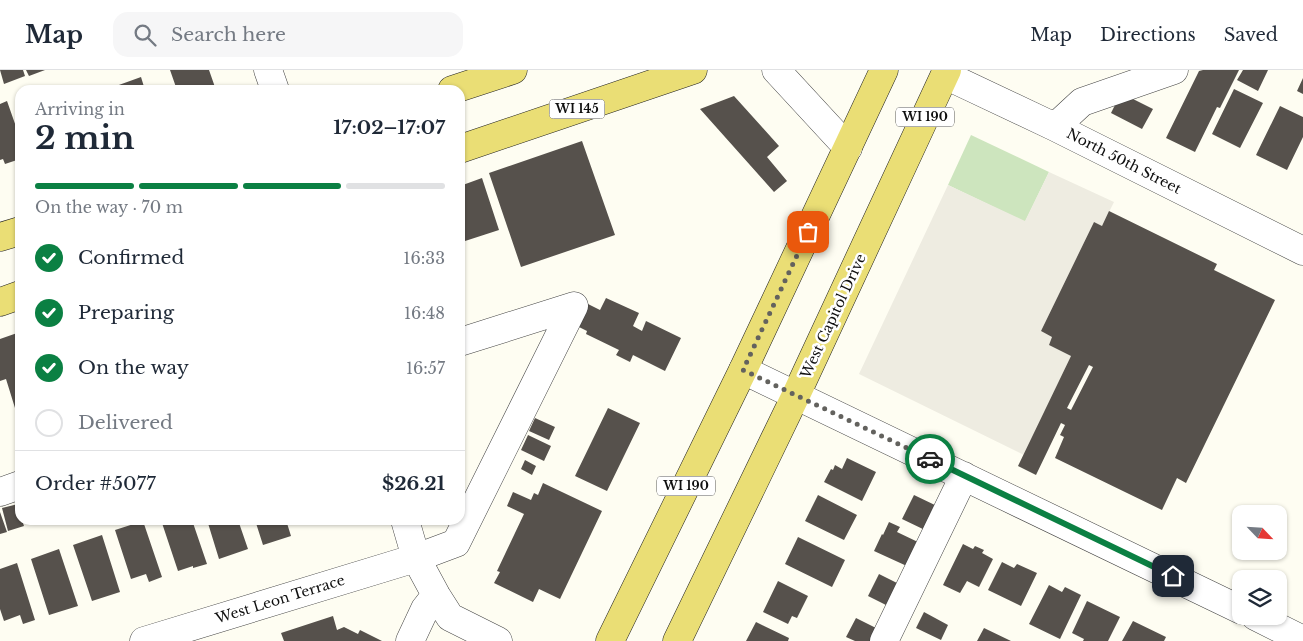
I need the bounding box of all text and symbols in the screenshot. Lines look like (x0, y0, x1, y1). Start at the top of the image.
search box (113, 12, 463, 57)
text: Map (25, 20, 83, 49)
icon: search (131, 21, 159, 49)
text: Search here (171, 23, 286, 46)
text: Map (1030, 24, 1072, 46)
text: Directions (1100, 24, 1196, 46)
text: Saved (1224, 24, 1278, 46)
text: Arriving in (35, 99, 125, 119)
road number: WI 145 (550, 100, 604, 118)
road number: WI 190 (896, 108, 954, 126)
text: 17:02–17:07 (333, 116, 445, 139)
text: 2 min (35, 118, 135, 158)
street label: North 50th Street (1064, 124, 1185, 198)
text: On the way · 70 m (35, 197, 183, 217)
pin (787, 211, 829, 253)
icon: bag (794, 218, 822, 246)
icon: check (35, 244, 63, 272)
text: Confirmed (78, 246, 184, 269)
text: 16:33 (403, 248, 445, 268)
street label: West Capitol Drive (796, 251, 870, 382)
icon: check (35, 299, 63, 327)
text: Preparing (78, 301, 174, 324)
text: 16:48 (404, 303, 445, 323)
icon: check (35, 354, 63, 382)
text: On the way (78, 356, 189, 379)
text: 16:57 (406, 358, 445, 378)
text: Delivered (78, 411, 173, 434)
courier (905, 434, 955, 484)
icon: car (916, 445, 944, 473)
text: Order #5077 (35, 472, 156, 495)
text: $26.21 (382, 472, 445, 495)
road number: WI 190 (657, 476, 715, 496)
north arrow (1232, 505, 1288, 560)
map controls (1232, 505, 1287, 625)
pin (1152, 555, 1194, 597)
icon: home (1159, 562, 1187, 590)
button: layers (1232, 570, 1287, 625)
street label: West Leon Terrace (212, 571, 347, 627)

